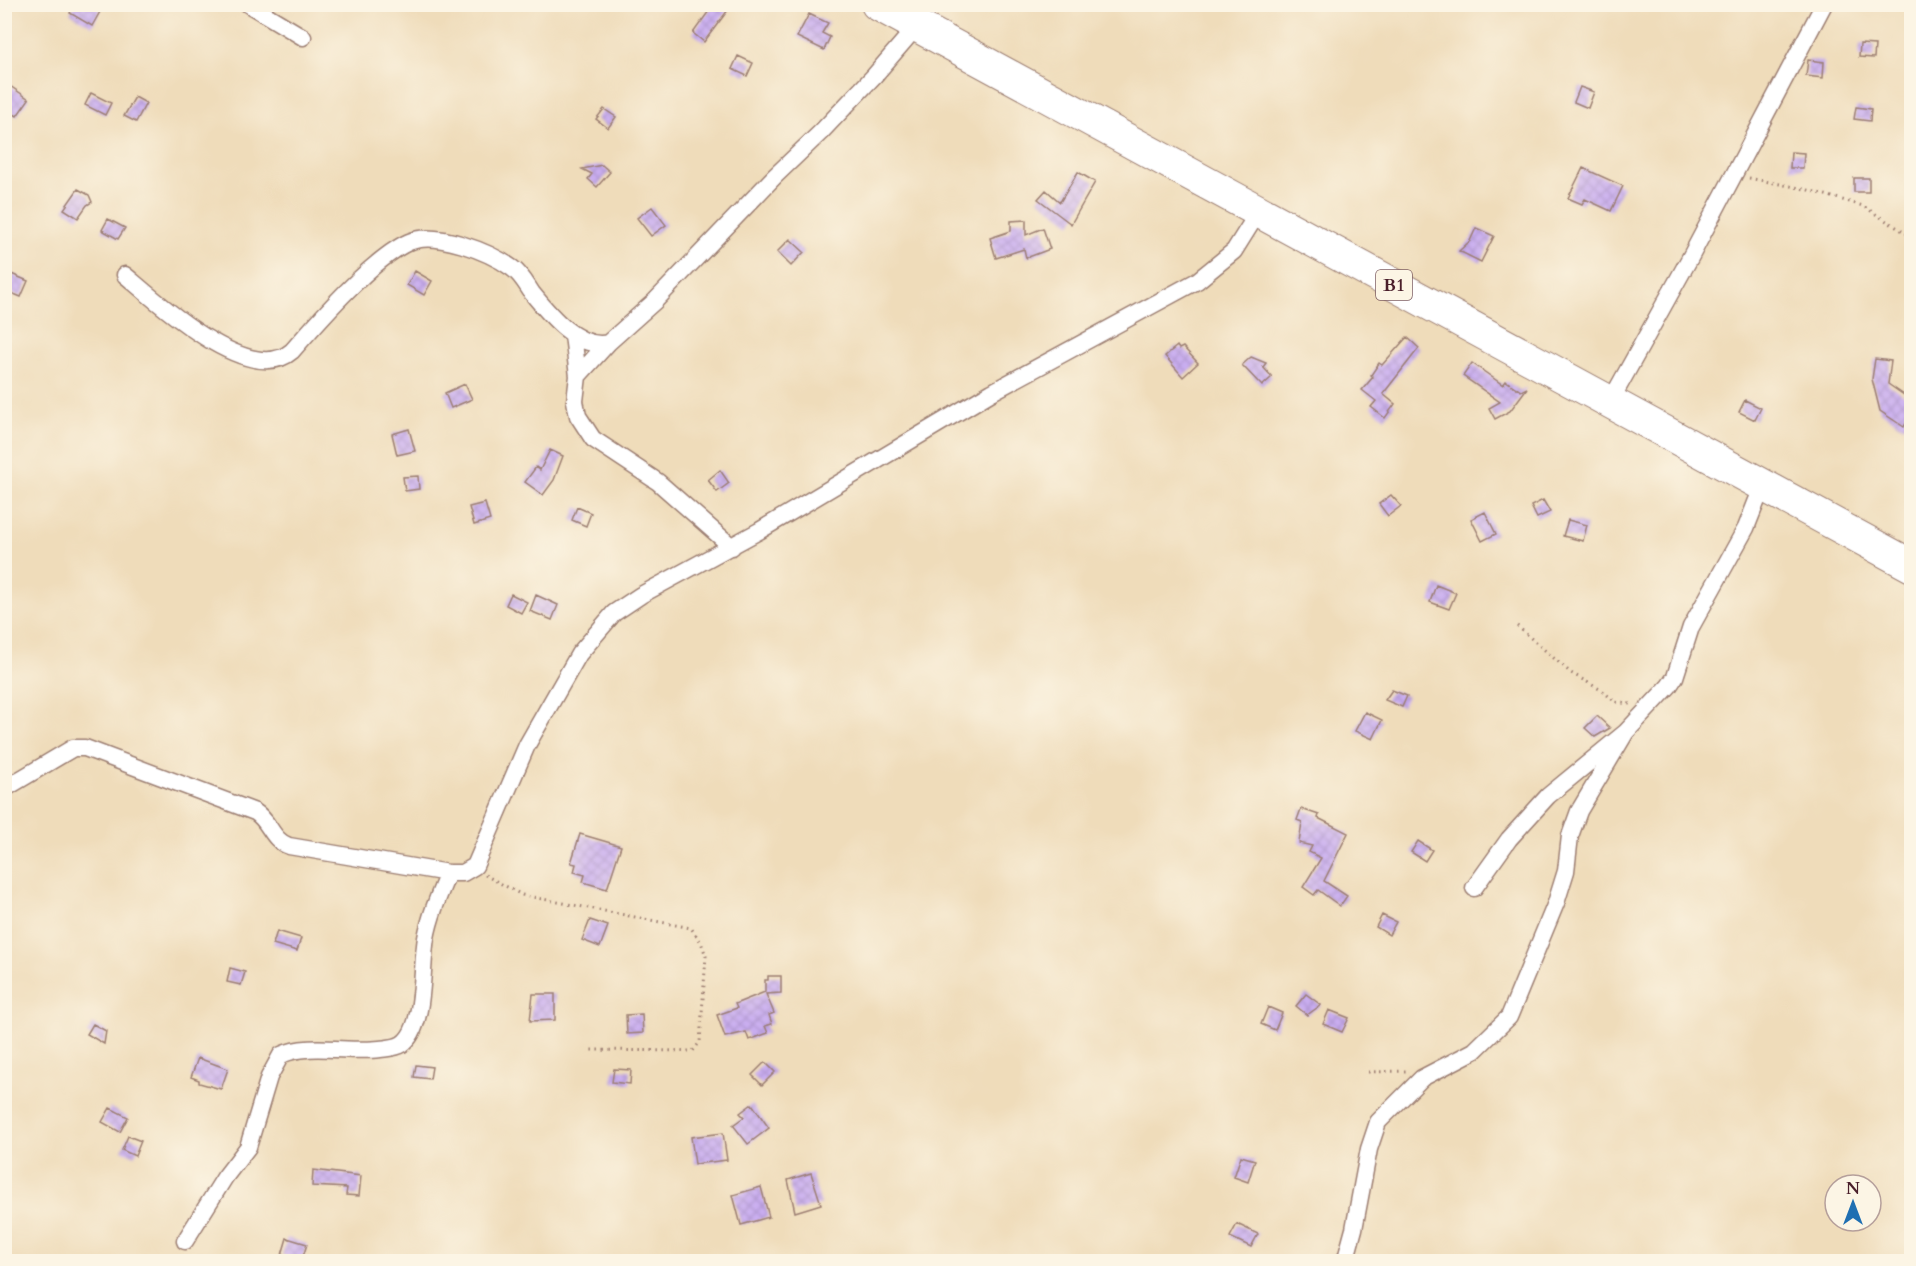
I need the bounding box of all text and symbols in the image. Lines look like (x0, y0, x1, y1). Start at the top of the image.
road number: B1 (1376, 270, 1412, 300)
north arrow (1823, 1173, 1883, 1233)
text: N (1846, 1178, 1860, 1200)

